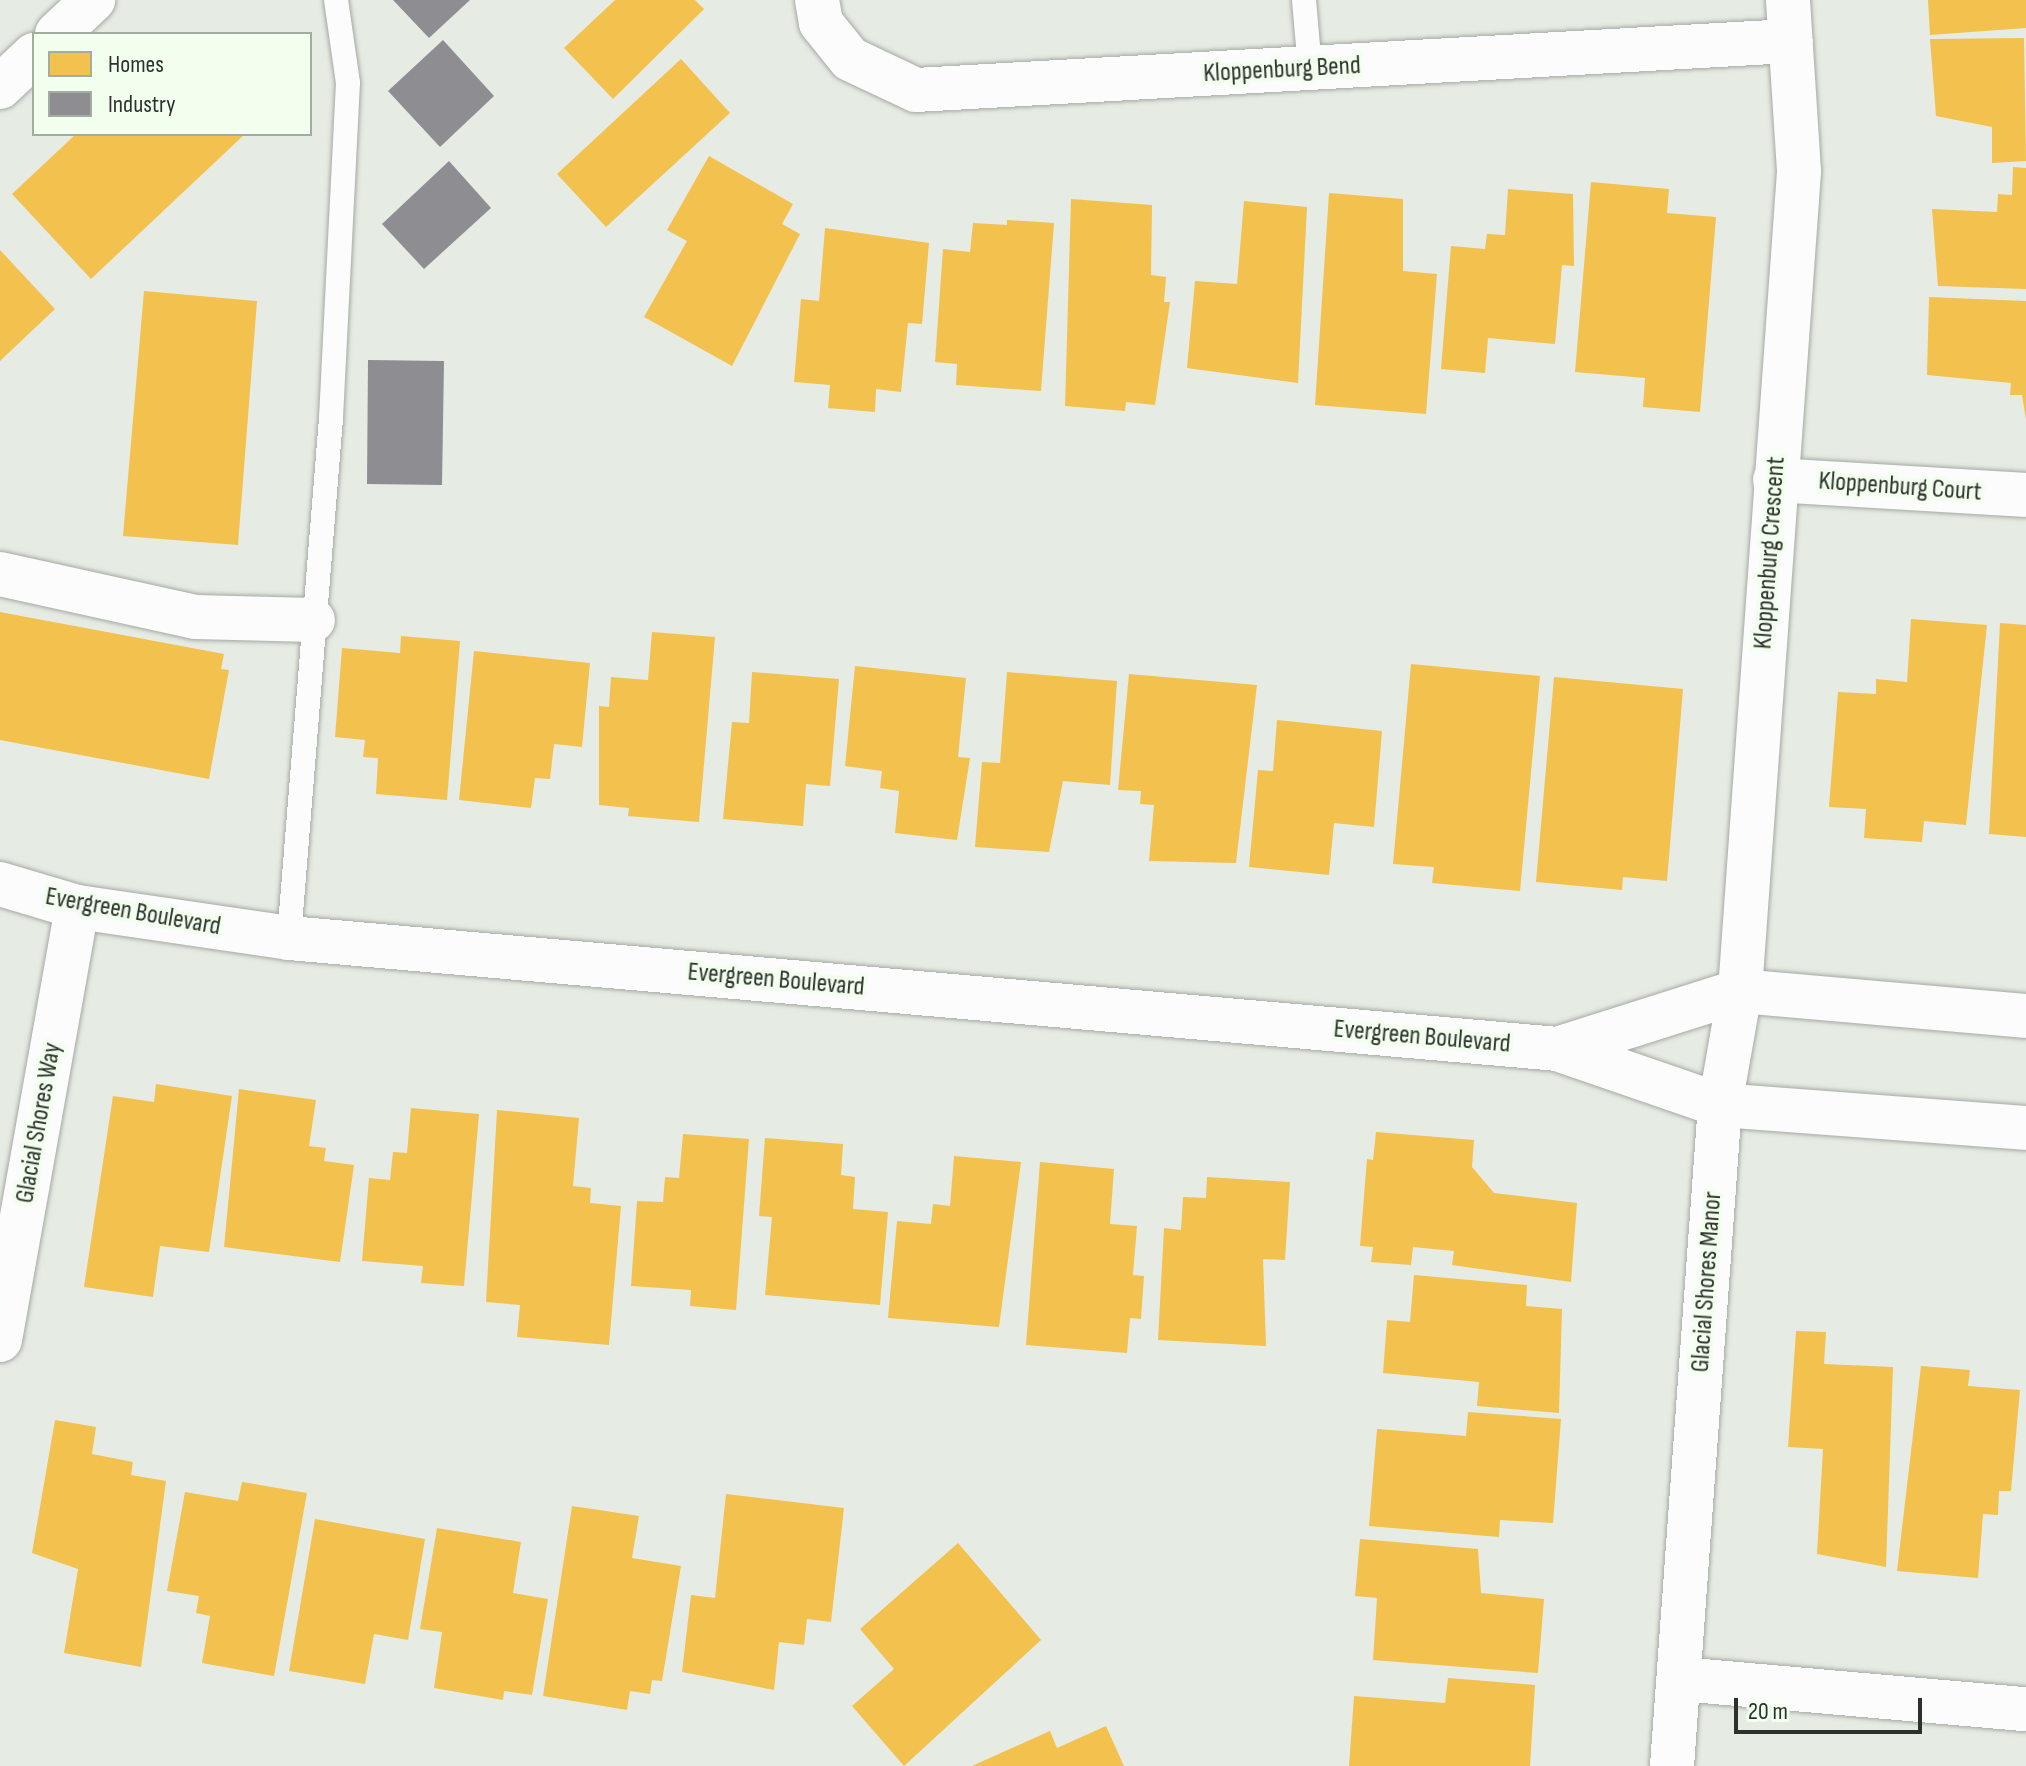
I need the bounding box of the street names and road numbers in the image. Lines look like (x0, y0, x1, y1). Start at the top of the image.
street label: Kloppenburg Bend (1203, 50, 1361, 90)
street label: Kloppenburg Crescent (1748, 456, 1792, 650)
street label: Kloppenburg Court (1817, 466, 1983, 508)
street label: Evergreen Boulevard (43, 881, 223, 943)
street label: Evergreen Boulevard (686, 957, 866, 1003)
street label: Evergreen Boulevard (1332, 1014, 1512, 1060)
street label: Glacial Shores Way (10, 1040, 68, 1206)
street label: Glacial Shores Manor (1685, 1191, 1729, 1373)

